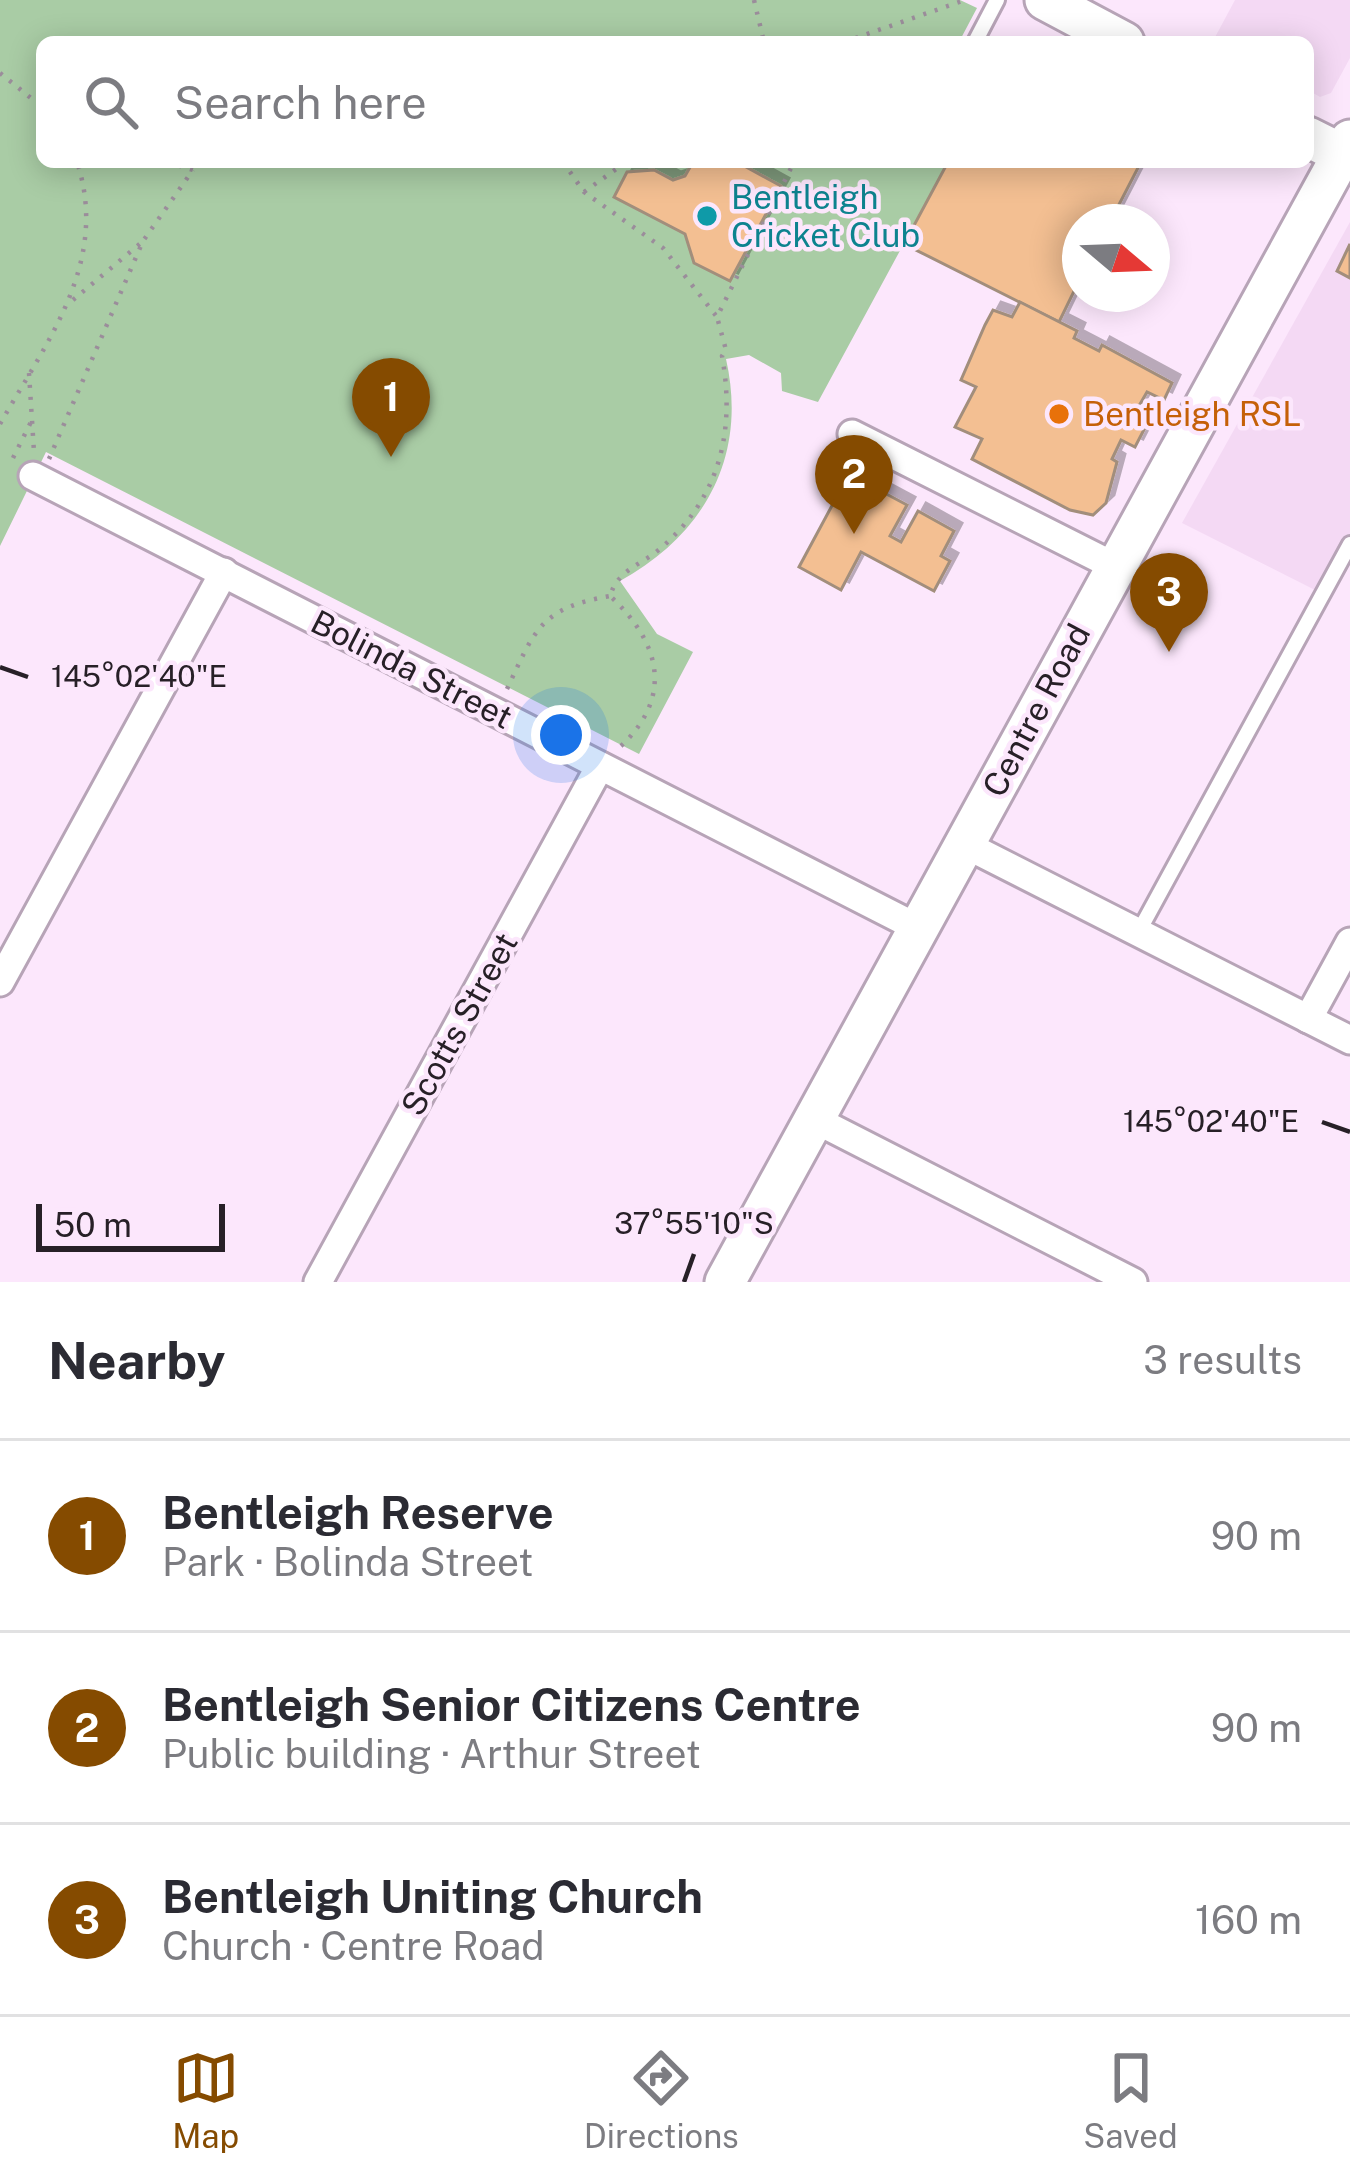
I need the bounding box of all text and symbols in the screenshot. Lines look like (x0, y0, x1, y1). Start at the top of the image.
search box (36, 36, 1314, 168)
icon: search (78, 69, 144, 135)
text: Search here (174, 76, 427, 129)
place label: Bentleigh Cricket Club (731, 178, 920, 254)
marker: Bentleigh Cricket Club (694, 203, 720, 229)
north arrow (1062, 204, 1170, 312)
pin: 1 (352, 358, 430, 457)
place label: Bentleigh RSL (1083, 395, 1301, 433)
marker: Bentleigh RSL (1046, 401, 1072, 427)
pin: 2 (815, 435, 893, 534)
pin: 3 (1130, 553, 1208, 652)
street label: Bolinda Street (305, 602, 519, 736)
street label: Centre Road (975, 617, 1097, 803)
text: 145°02'40"E (51, 658, 227, 694)
your location (531, 705, 591, 765)
street label: Scotts Street (393, 926, 525, 1122)
text: 145°02'40"E (1123, 1103, 1299, 1139)
scale bar (36, 1198, 225, 1251)
text: 37°55'10"S (614, 1205, 774, 1241)
text: 50 m (54, 1206, 132, 1244)
text: Nearby (48, 1331, 225, 1390)
text: 3 results (1143, 1337, 1302, 1383)
text: Bentleigh Reserve (162, 1486, 554, 1539)
text: 1 (79, 1513, 95, 1559)
text: 90 m (1211, 1513, 1302, 1559)
text: Park · Bolinda Street (162, 1539, 533, 1585)
text: Bentleigh Senior Citizens Centre (162, 1678, 861, 1731)
text: 2 (75, 1705, 99, 1751)
text: 90 m (1211, 1705, 1302, 1751)
text: Public building · Arthur Street (162, 1731, 701, 1777)
text: Bentleigh Uniting Church (162, 1870, 703, 1923)
text: 3 (74, 1897, 100, 1943)
text: 160 m (1195, 1897, 1302, 1943)
text: Church · Centre Road (162, 1923, 545, 1969)
tab: Map (172, 2045, 239, 2155)
tab: Directions (584, 2045, 739, 2155)
tab: Saved (1083, 2045, 1178, 2155)

